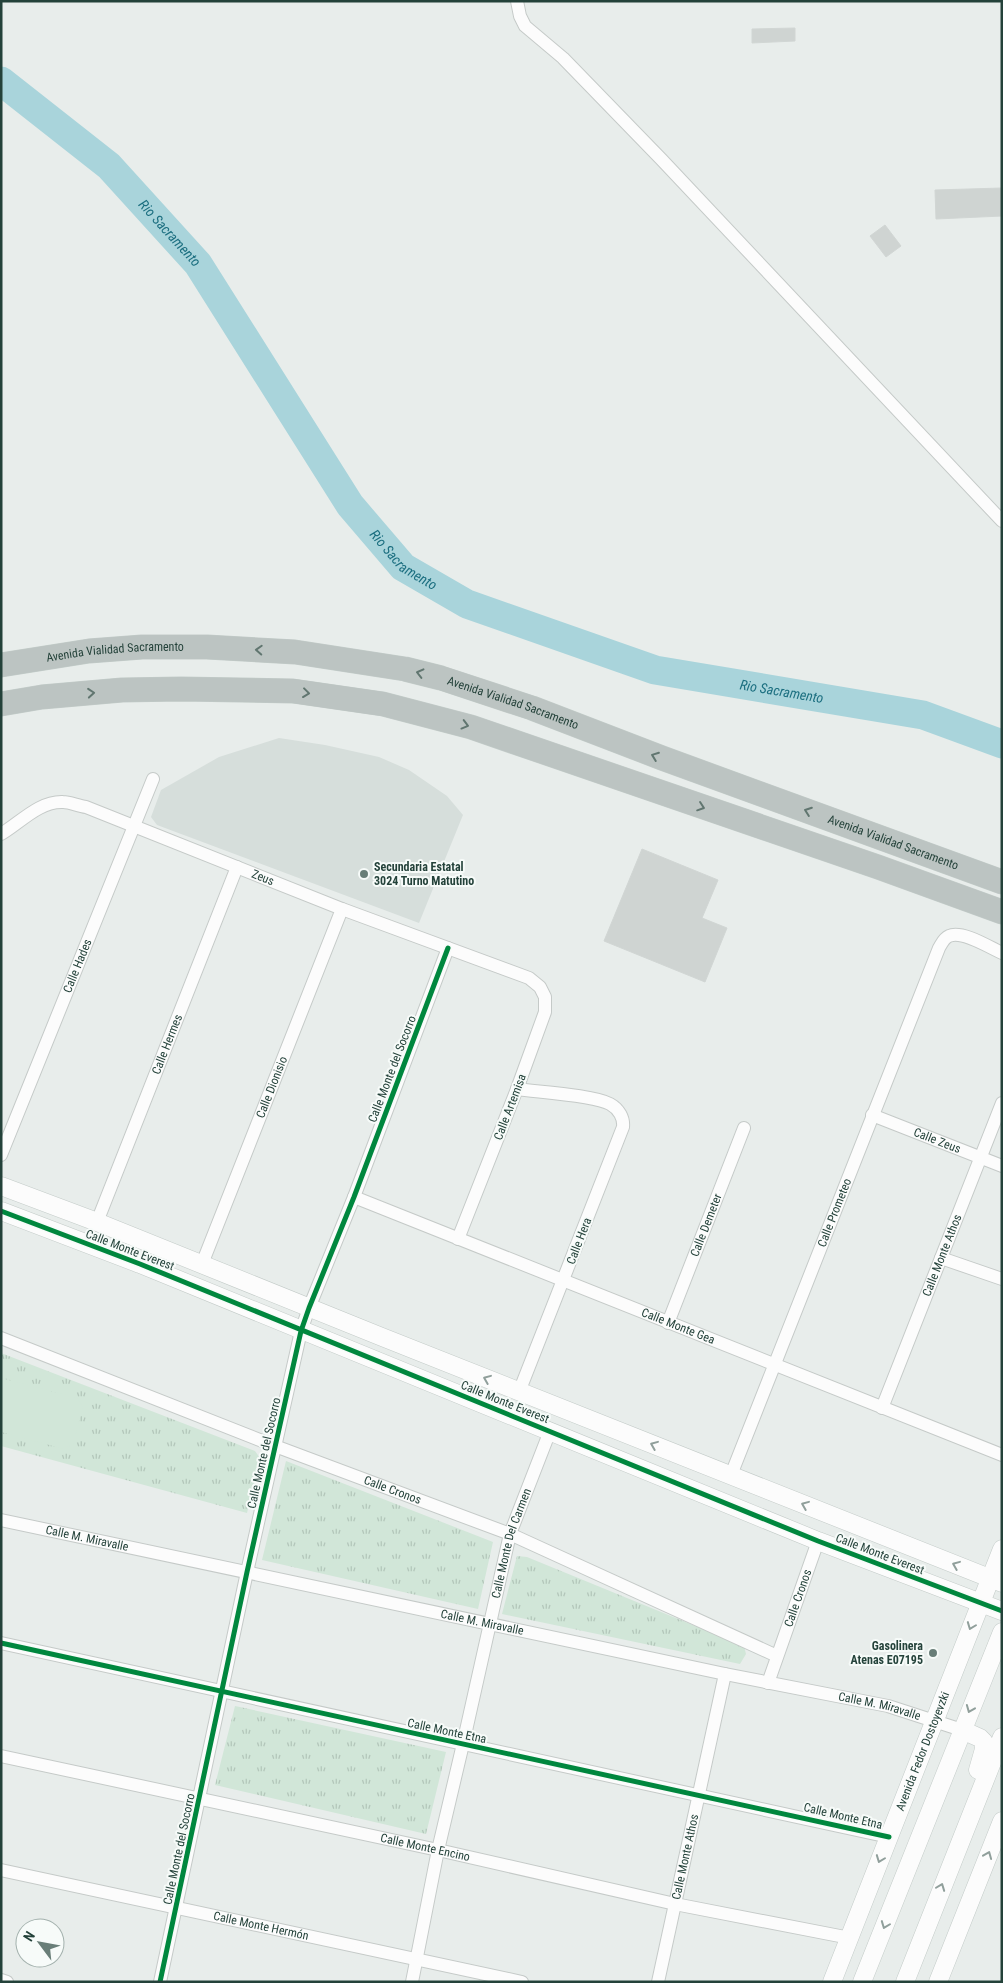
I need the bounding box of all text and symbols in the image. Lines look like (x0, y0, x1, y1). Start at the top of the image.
water label: Rio Sacramento (136, 196, 204, 270)
water label: Rio Sacramento (367, 526, 440, 593)
street label: Avenida Vialidad Sacramento (45, 640, 184, 665)
one-way arrow (255, 644, 263, 655)
one-way arrow (415, 668, 424, 679)
street label: Avenida Vialidad Sacramento (446, 674, 581, 732)
water label: Rio Sacramento (739, 676, 825, 706)
one-way arrow (87, 687, 95, 698)
one-way arrow (301, 687, 310, 697)
one-way arrow (460, 720, 468, 730)
one-way arrow (652, 751, 660, 761)
one-way arrow (696, 802, 705, 812)
one-way arrow (804, 807, 813, 817)
street label: Avenida Vialidad Sacramento (826, 812, 961, 873)
place label: Secundaria Estatal 3024 Turno Matutino (374, 860, 474, 888)
street label: Zeus (250, 867, 276, 888)
marker: Secundaria Estatal 3024 Turno Matutino (358, 868, 370, 880)
street label: Calle Hades (60, 937, 95, 995)
street label: Calle Hermes (149, 1012, 185, 1076)
street label: Calle Monte del Socorro (365, 1014, 419, 1124)
street label: Calle Dionisio (253, 1054, 290, 1120)
street label: Calle Artemisa (491, 1072, 529, 1142)
street label: Calle Zeus (912, 1125, 963, 1156)
street label: Calle Prometeo (815, 1176, 854, 1249)
street label: Calle Demeter (688, 1191, 725, 1259)
street label: Calle Monte Athos (920, 1212, 964, 1298)
street label: Calle Hera (564, 1216, 594, 1266)
street label: Calle Monte Everest (84, 1227, 177, 1274)
street label: Calle Monte Gea (640, 1305, 717, 1347)
one-way arrow (483, 1375, 492, 1385)
street label: Calle Monte Everest (459, 1378, 552, 1426)
street label: Calle Monte del Socorro (244, 1396, 284, 1510)
one-way arrow (650, 1441, 659, 1451)
street label: Calle Cronos (362, 1473, 423, 1507)
street label: Calle Monte Del Carmen (489, 1486, 534, 1600)
one-way arrow (801, 1501, 810, 1511)
street label: Calle M. Miravalle (44, 1523, 130, 1554)
street label: Calle Monte Everest (834, 1531, 927, 1578)
one-way arrow (952, 1561, 961, 1571)
street label: Calle Cronos (781, 1567, 814, 1629)
street label: Calle M. Miravalle (440, 1607, 525, 1638)
one-way arrow (967, 1622, 977, 1630)
place label: Gasolinera Atenas E07195 (851, 1639, 923, 1667)
marker: Gasolinera Atenas E07195 (927, 1647, 939, 1659)
street label: Calle M. Miravalle (837, 1689, 923, 1723)
street label: Avenida Fedor Dostoyevzki (893, 1690, 952, 1813)
one-way arrow (966, 1704, 976, 1713)
street label: Calle Monte Etna (406, 1716, 488, 1746)
street label: Calle Monte del Socorro (160, 1792, 198, 1906)
street label: Calle Monte Etna (802, 1800, 884, 1832)
street label: Calle Monte Athos (669, 1813, 701, 1901)
street label: Calle Monte Encino (379, 1831, 471, 1864)
one-way arrow (982, 1851, 993, 1860)
one-way arrow (876, 1855, 886, 1863)
one-way arrow (935, 1883, 946, 1892)
street label: Calle Monte Hermón (212, 1909, 310, 1943)
north arrow (15, 1918, 65, 1968)
one-way arrow (880, 1920, 891, 1929)
text: N (20, 1928, 38, 1944)

